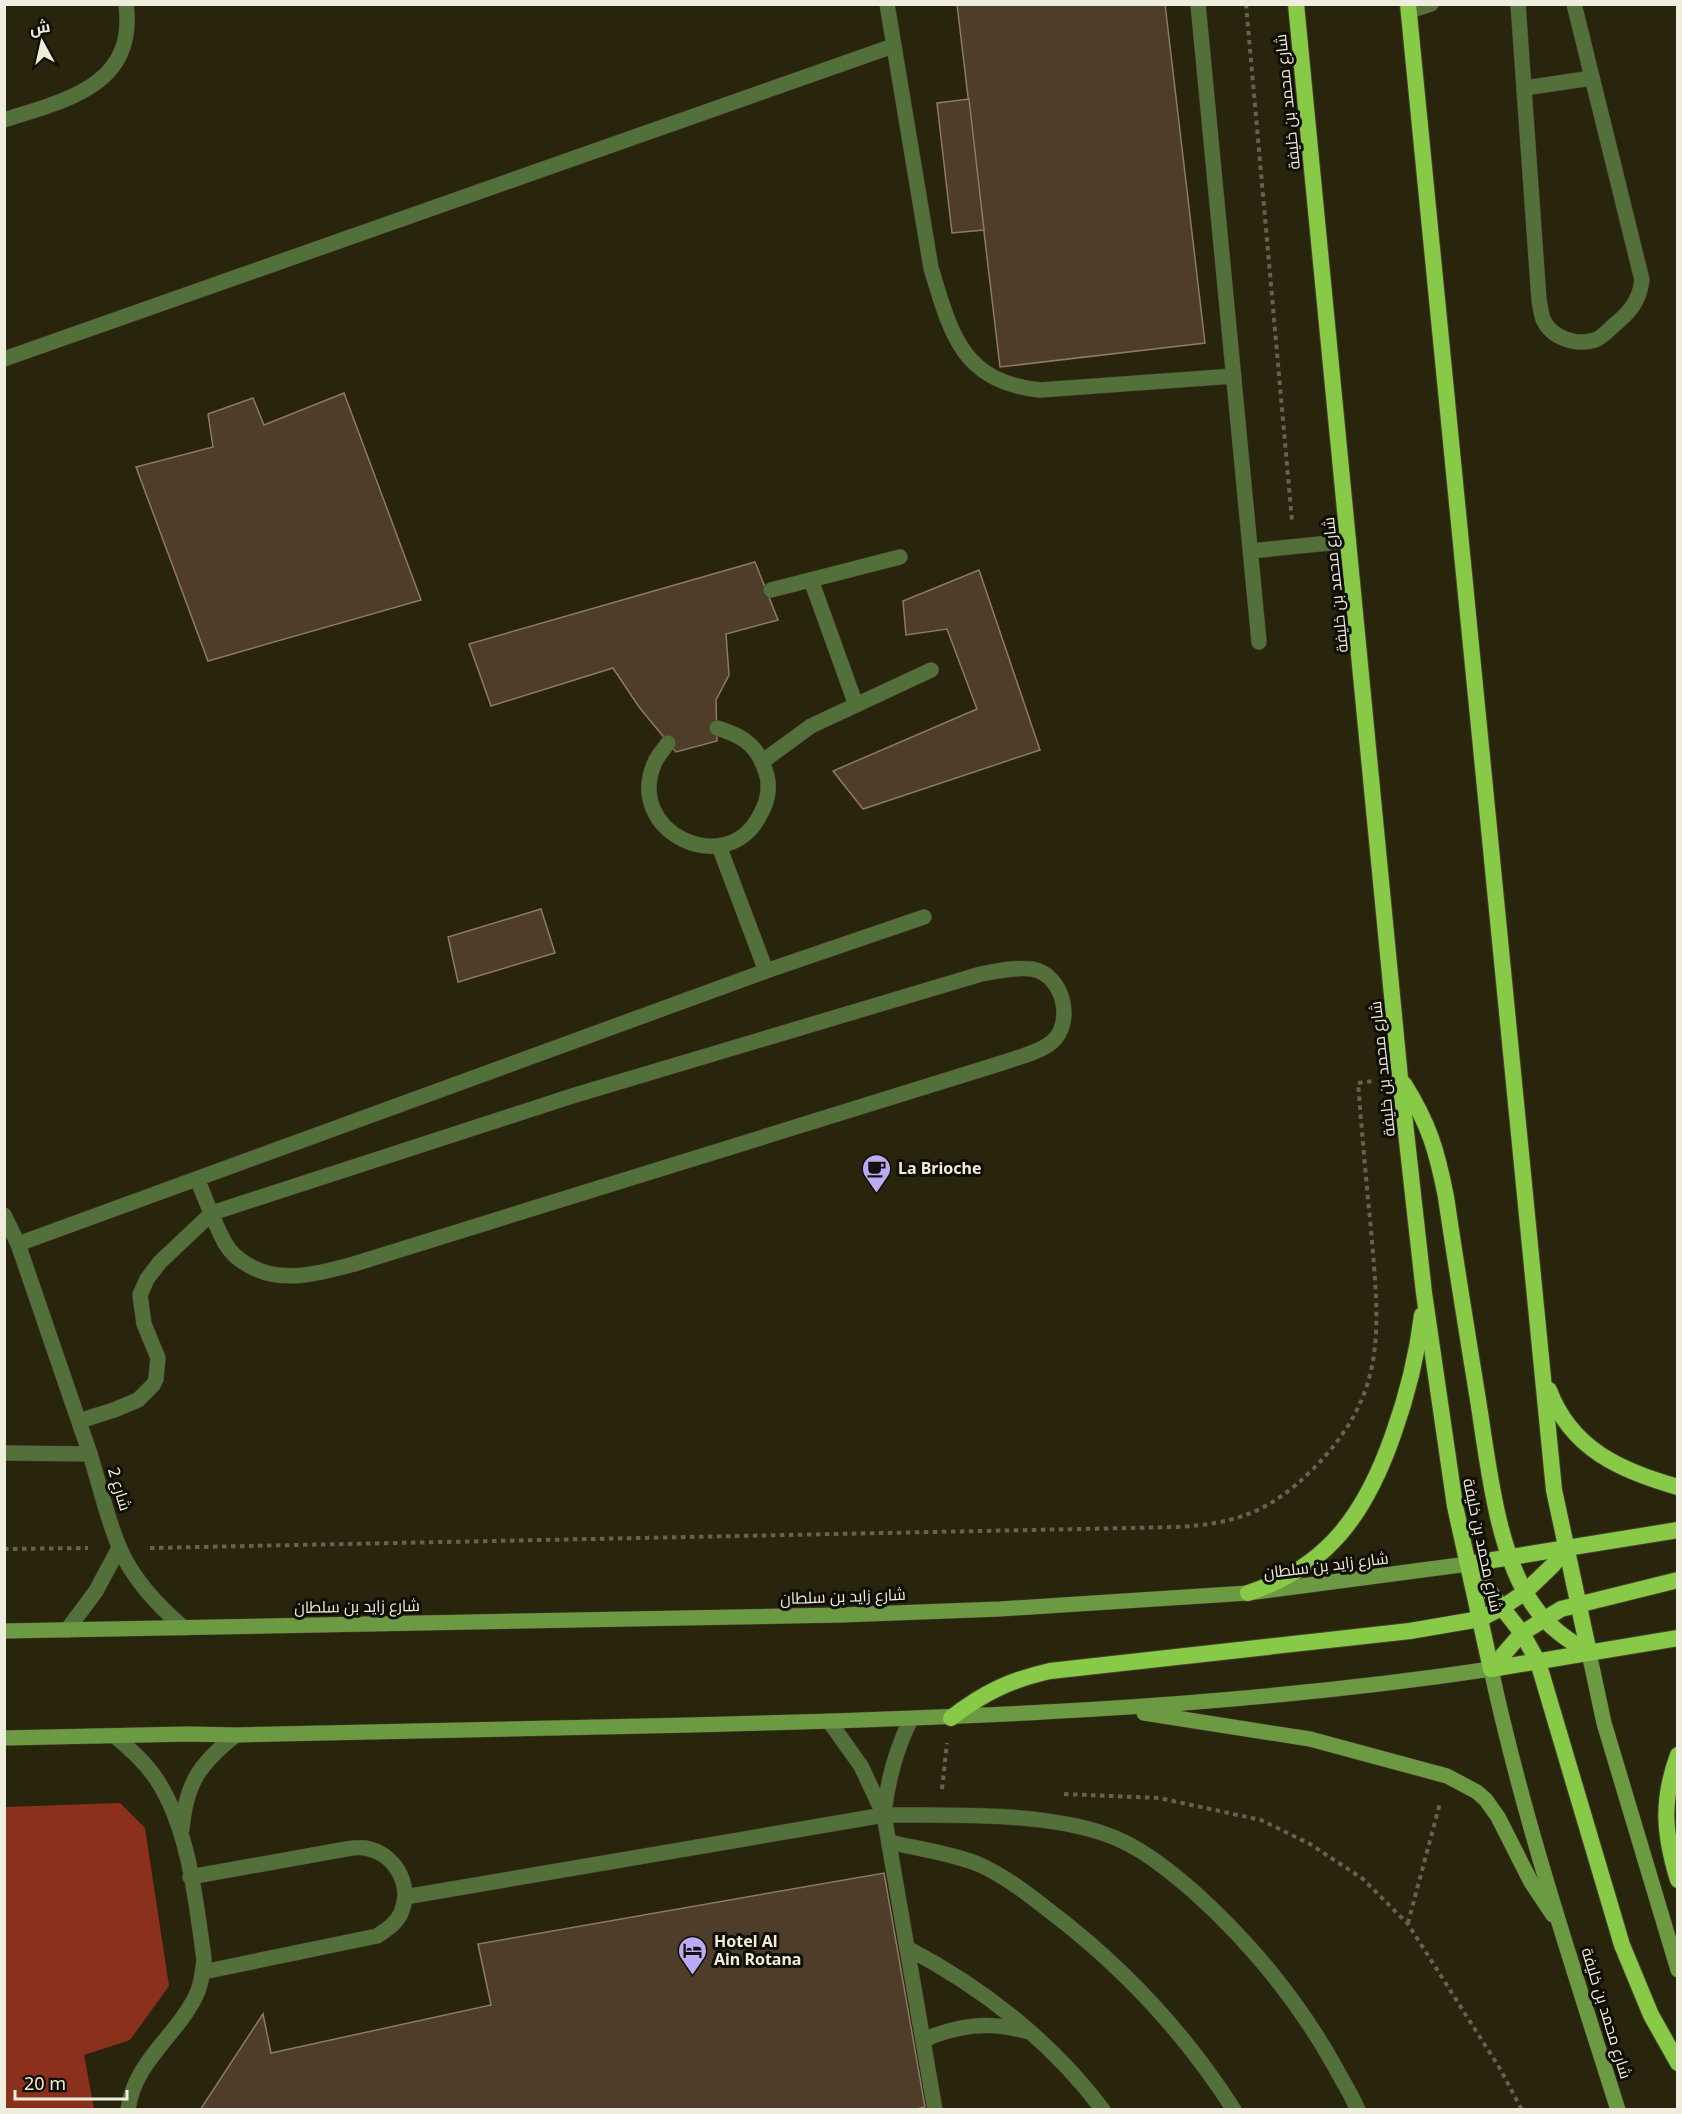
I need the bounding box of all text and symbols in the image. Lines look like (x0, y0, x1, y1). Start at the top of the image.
north arrow (12, 12, 72, 72)
text: ش (28, 15, 52, 39)
street label: شارع محمد بن خليفة (1269, 33, 1306, 171)
street label: شارع محمد بن خليفة (1317, 516, 1354, 654)
street label: شارع محمد بن خليفة (1364, 1000, 1401, 1138)
cafe icon: La Brioche (861, 1152, 893, 1194)
place label: La Brioche (898, 1157, 981, 1179)
street label: شارع 2 (102, 1465, 137, 1514)
street label: شارع محمد بن خليفة (1457, 1476, 1508, 1614)
street label: شارع زايد بن سلطان (1262, 1546, 1390, 1585)
street label: شارع زايد بن سلطان (780, 1583, 906, 1610)
street label: شارع زايد بن سلطان (294, 1594, 420, 1619)
place label: Hotel Al Ain Rotana (714, 1930, 801, 1970)
hotel icon: Hotel Al Ain Rotana (677, 1934, 709, 1976)
street label: شارع محمد بن خليفة (1576, 1945, 1637, 2082)
scale bar (15, 2063, 128, 2101)
text: 20 m (24, 2071, 66, 2095)

